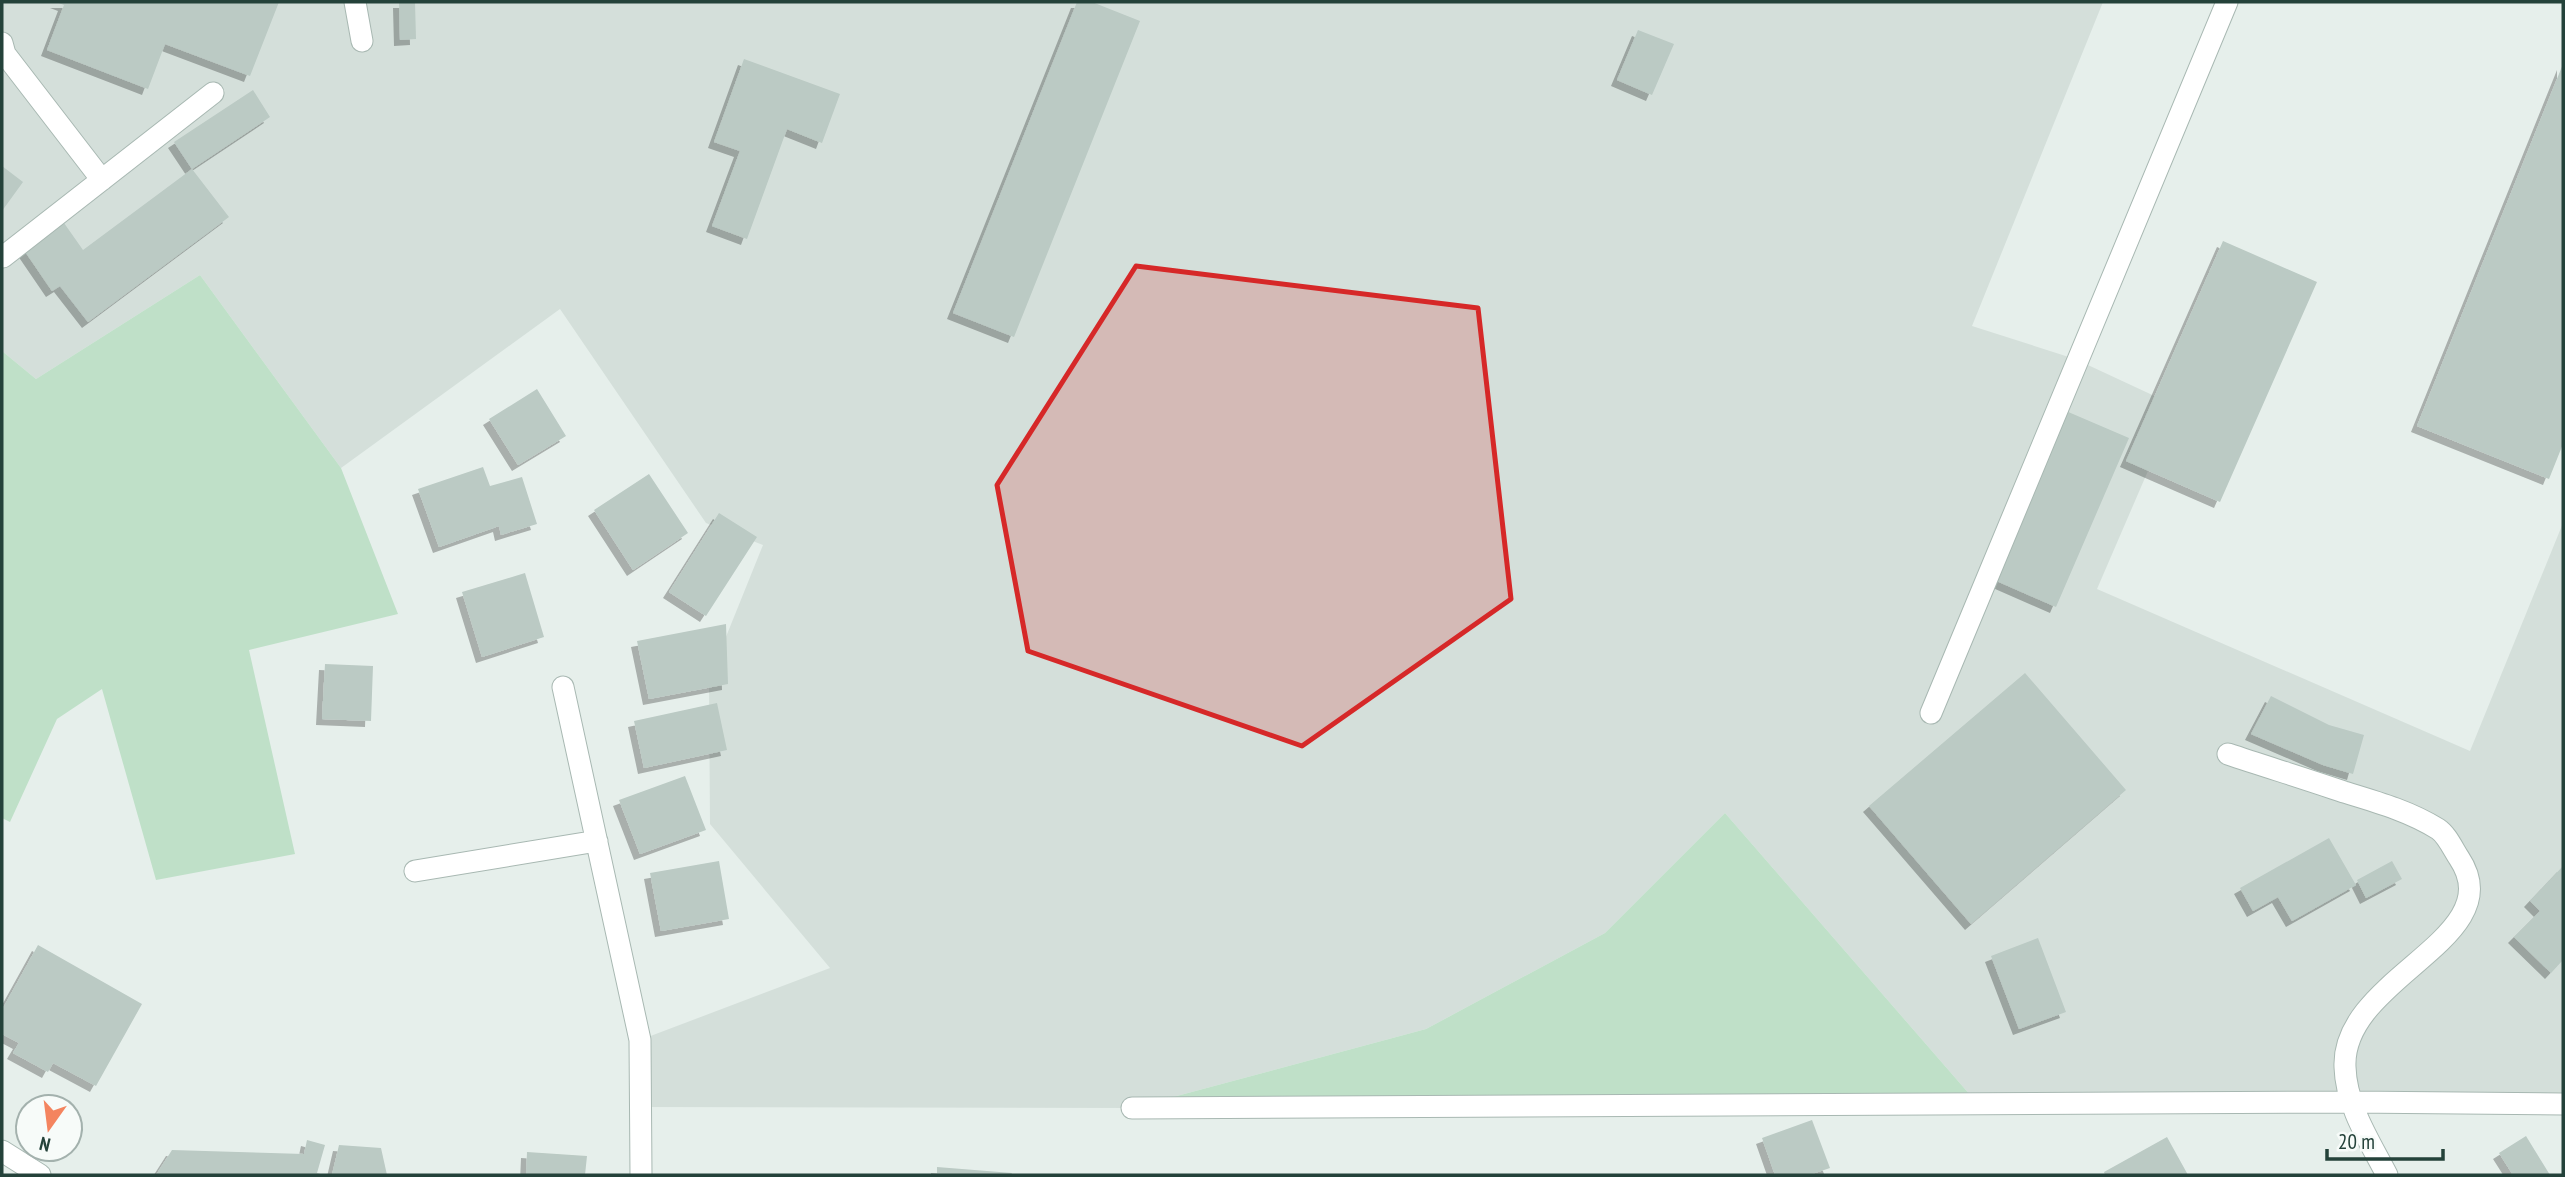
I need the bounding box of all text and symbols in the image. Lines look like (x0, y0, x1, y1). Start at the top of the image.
north arrow (14, 1093, 84, 1163)
scale bar (2327, 1118, 2442, 1162)
text: 20 m (2338, 1128, 2375, 1155)
text: N (37, 1132, 53, 1157)

